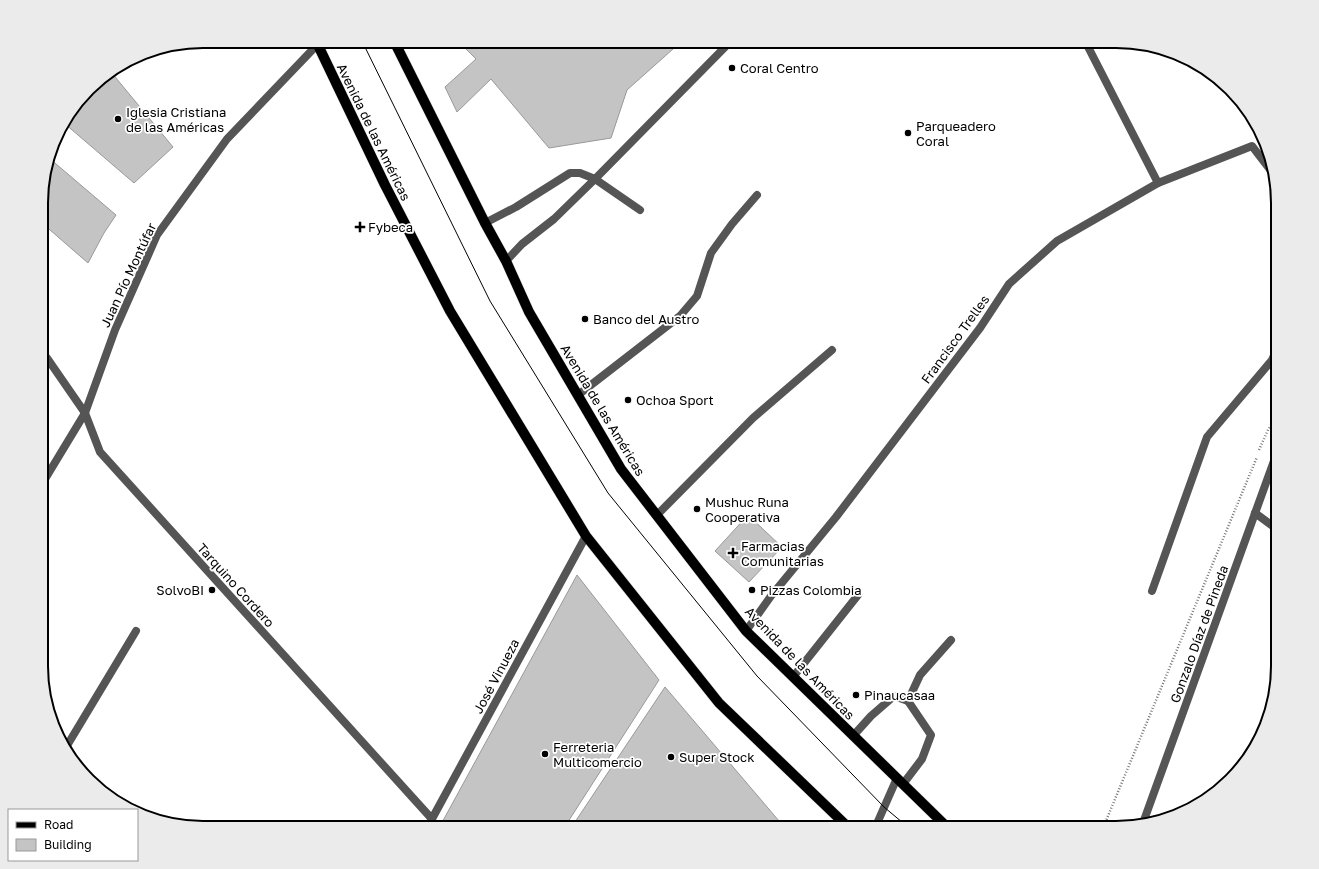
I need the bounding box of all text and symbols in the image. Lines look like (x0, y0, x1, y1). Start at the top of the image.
place label: Coral Centro (740, 60, 819, 76)
street label: Avenida de las Américas (334, 61, 414, 203)
marker: Coral Centro (727, 63, 737, 73)
place label: Iglesia Cristiana de las Américas (126, 104, 226, 135)
marker: Iglesia Cristiana de las Américas (113, 114, 123, 124)
place label: Parqueadero Coral (916, 118, 996, 149)
marker: Parqueadero Coral (903, 128, 913, 138)
place label: Fybeca (368, 219, 413, 235)
street label: Juan Pío Montúfar (97, 220, 159, 330)
marker: Fybeca (355, 222, 365, 232)
street label: Francisco Trelles (917, 291, 993, 386)
place label: Banco del Austro (593, 311, 699, 327)
marker: Banco del Austro (580, 314, 590, 324)
street label: Avenida de las Américas (557, 341, 649, 479)
place label: Ochoa Sport (636, 392, 714, 408)
marker: Ochoa Sport (623, 395, 633, 405)
place label: Mushuc Runa Cooperativa (705, 494, 789, 525)
marker: Mushuc Runa Cooperativa (692, 504, 702, 514)
place label: Farmacias Comunitarias (741, 538, 824, 569)
street label: Tarquino Cordero (194, 540, 278, 630)
marker: Farmacias Comunitarias (728, 548, 738, 558)
street label: Gonzalo Díaz de Pineda (1167, 563, 1231, 705)
place label: SolvoBI (156, 582, 204, 598)
place label: Pizzas Colombia (760, 582, 862, 598)
marker: SolvoBI (207, 585, 217, 595)
marker: Pizzas Colombia (747, 585, 757, 595)
street label: Avenida de las Américas (742, 603, 858, 723)
street label: José Vinueza (470, 636, 522, 716)
place label: Pinaucasaa (864, 687, 935, 703)
marker: Pinaucasaa (851, 690, 861, 700)
place label: Ferreteria Multicomercio (553, 739, 642, 770)
marker: Ferreteria Multicomercio (540, 749, 550, 759)
place label: Super Stock (679, 749, 755, 765)
marker: Super Stock (666, 752, 676, 762)
legend (8, 809, 138, 861)
text: Road (44, 817, 73, 832)
text: Building (44, 837, 92, 852)

